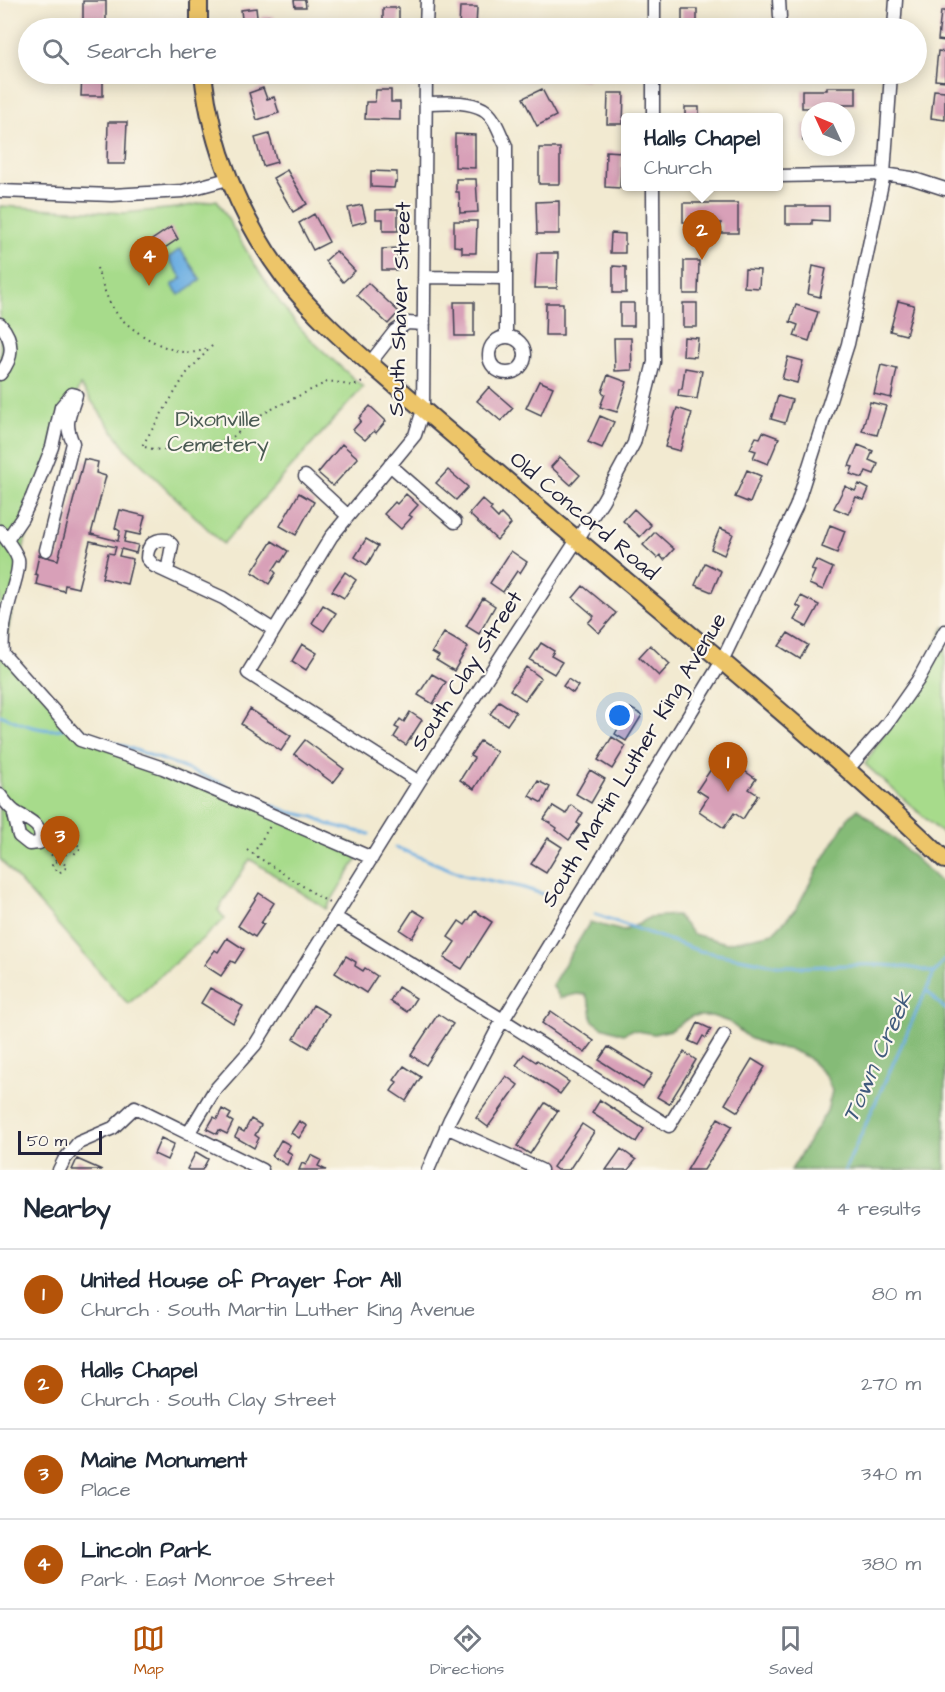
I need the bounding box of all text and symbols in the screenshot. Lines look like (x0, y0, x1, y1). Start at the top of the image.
search box (18, 18, 927, 84)
icon: search (39, 35, 72, 68)
text: Search here (87, 36, 217, 67)
north arrow (801, 102, 855, 156)
popup (621, 113, 783, 191)
text: Halls Chapel (644, 123, 760, 154)
text: Church (644, 154, 712, 182)
street label: South Shaver Street (381, 201, 419, 417)
pin: 2 (682, 210, 722, 260)
pin: 4 (130, 236, 168, 286)
park label: Dixonville Cemetery (167, 404, 269, 461)
street label: Old Concord Road (503, 444, 665, 588)
street label: South Clay Street (404, 585, 531, 758)
street label: South Martin Luther King Avenue (534, 607, 735, 913)
your location (605, 701, 634, 730)
pin: 1 (708, 742, 748, 792)
pin: 3 (40, 816, 80, 866)
water label: Town Creek (834, 985, 923, 1128)
scale bar (18, 1128, 102, 1156)
text: 50 m (27, 1130, 67, 1152)
text: Nearby (24, 1191, 111, 1227)
text: 4 results (836, 1195, 921, 1223)
text: United House of Prayer for All (81, 1265, 401, 1296)
text: 1 (42, 1280, 45, 1308)
text: 80 m (872, 1280, 921, 1308)
text: Church · South Martin Luther King Avenue (81, 1296, 475, 1324)
text: Halls Chapel (81, 1355, 198, 1386)
text: 2 (38, 1370, 49, 1398)
text: 270 m (861, 1370, 921, 1398)
text: Church · South Clay Street (81, 1386, 336, 1414)
text: Maine Monument (81, 1445, 247, 1476)
text: 3 (38, 1460, 49, 1488)
text: 340 m (861, 1460, 921, 1488)
text: Place (81, 1476, 131, 1504)
text: Lincoln Park (81, 1535, 211, 1566)
text: 4 (37, 1550, 50, 1578)
text: 380 m (862, 1550, 921, 1578)
text: Park · East Monroe Street (81, 1566, 335, 1594)
tab: Map (132, 1622, 165, 1680)
tab: Directions (430, 1622, 504, 1680)
tab: Saved (769, 1622, 813, 1680)

